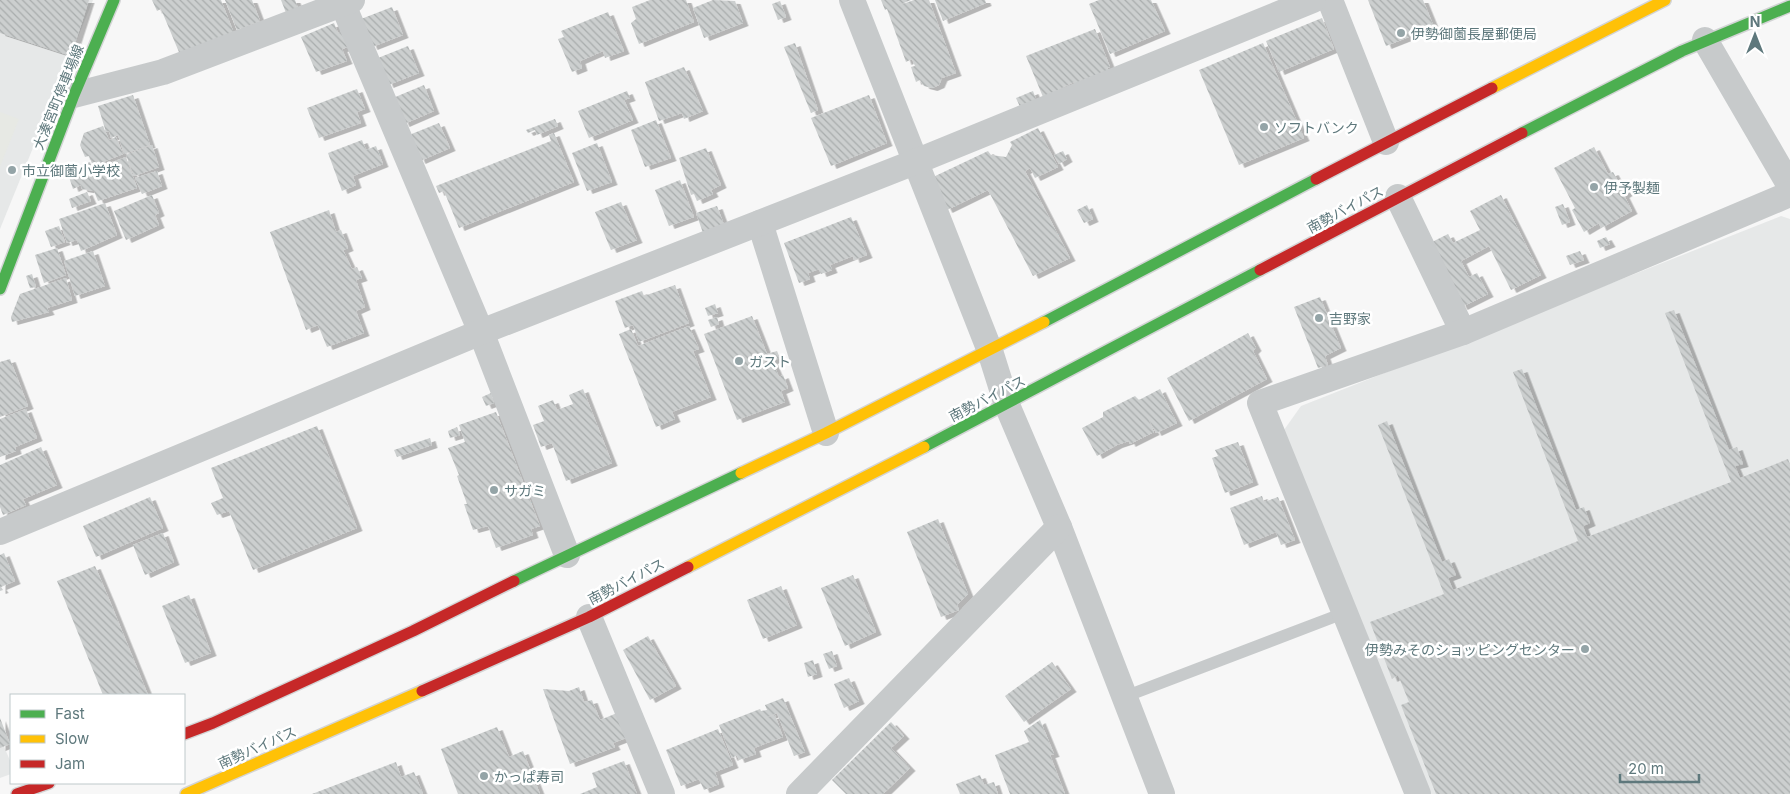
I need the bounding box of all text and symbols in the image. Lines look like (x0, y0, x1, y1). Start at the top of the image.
north arrow (1730, 10, 1780, 60)
text: N (1750, 13, 1760, 30)
place label: 伊勢御薗長屋郵便局 (1411, 25, 1537, 42)
marker: 伊勢御薗長屋郵便局 (1395, 27, 1407, 39)
street label: 大湊宮町停車場線 (29, 42, 87, 152)
place label: ソフトバンク (1274, 119, 1359, 136)
marker: ソフトバンク (1258, 121, 1270, 133)
place label: 市立御薗小学校 (22, 162, 120, 179)
marker: 市立御薗小学校 (6, 164, 18, 176)
place label: 伊予製麺 (1604, 179, 1660, 196)
marker: 伊予製麺 (1588, 181, 1600, 193)
street label: 南勢バイパス (1304, 182, 1386, 236)
place label: 吉野家 (1329, 310, 1371, 327)
marker: 吉野家 (1313, 312, 1325, 324)
place label: ガスト (749, 353, 791, 370)
marker: ガスト (733, 355, 745, 367)
street label: 南勢バイパス (946, 371, 1028, 425)
place label: サガミ (504, 482, 546, 499)
marker: サガミ (488, 484, 500, 496)
street label: 南勢バイパス (585, 554, 667, 608)
place label: 伊勢みそのショッピングセンター (1365, 641, 1575, 658)
marker: 伊勢みそのショッピングセンター (1579, 643, 1591, 655)
legend (10, 694, 185, 784)
text: Fast (55, 704, 85, 723)
street label: 南勢バイパス (215, 722, 299, 772)
text: Slow (55, 729, 89, 748)
scale bar (1620, 752, 1699, 784)
text: Jam (55, 754, 85, 773)
text: 20 m (1628, 759, 1664, 778)
place label: かっぱ寿司 (494, 768, 564, 785)
marker: かっぱ寿司 (478, 770, 490, 782)

